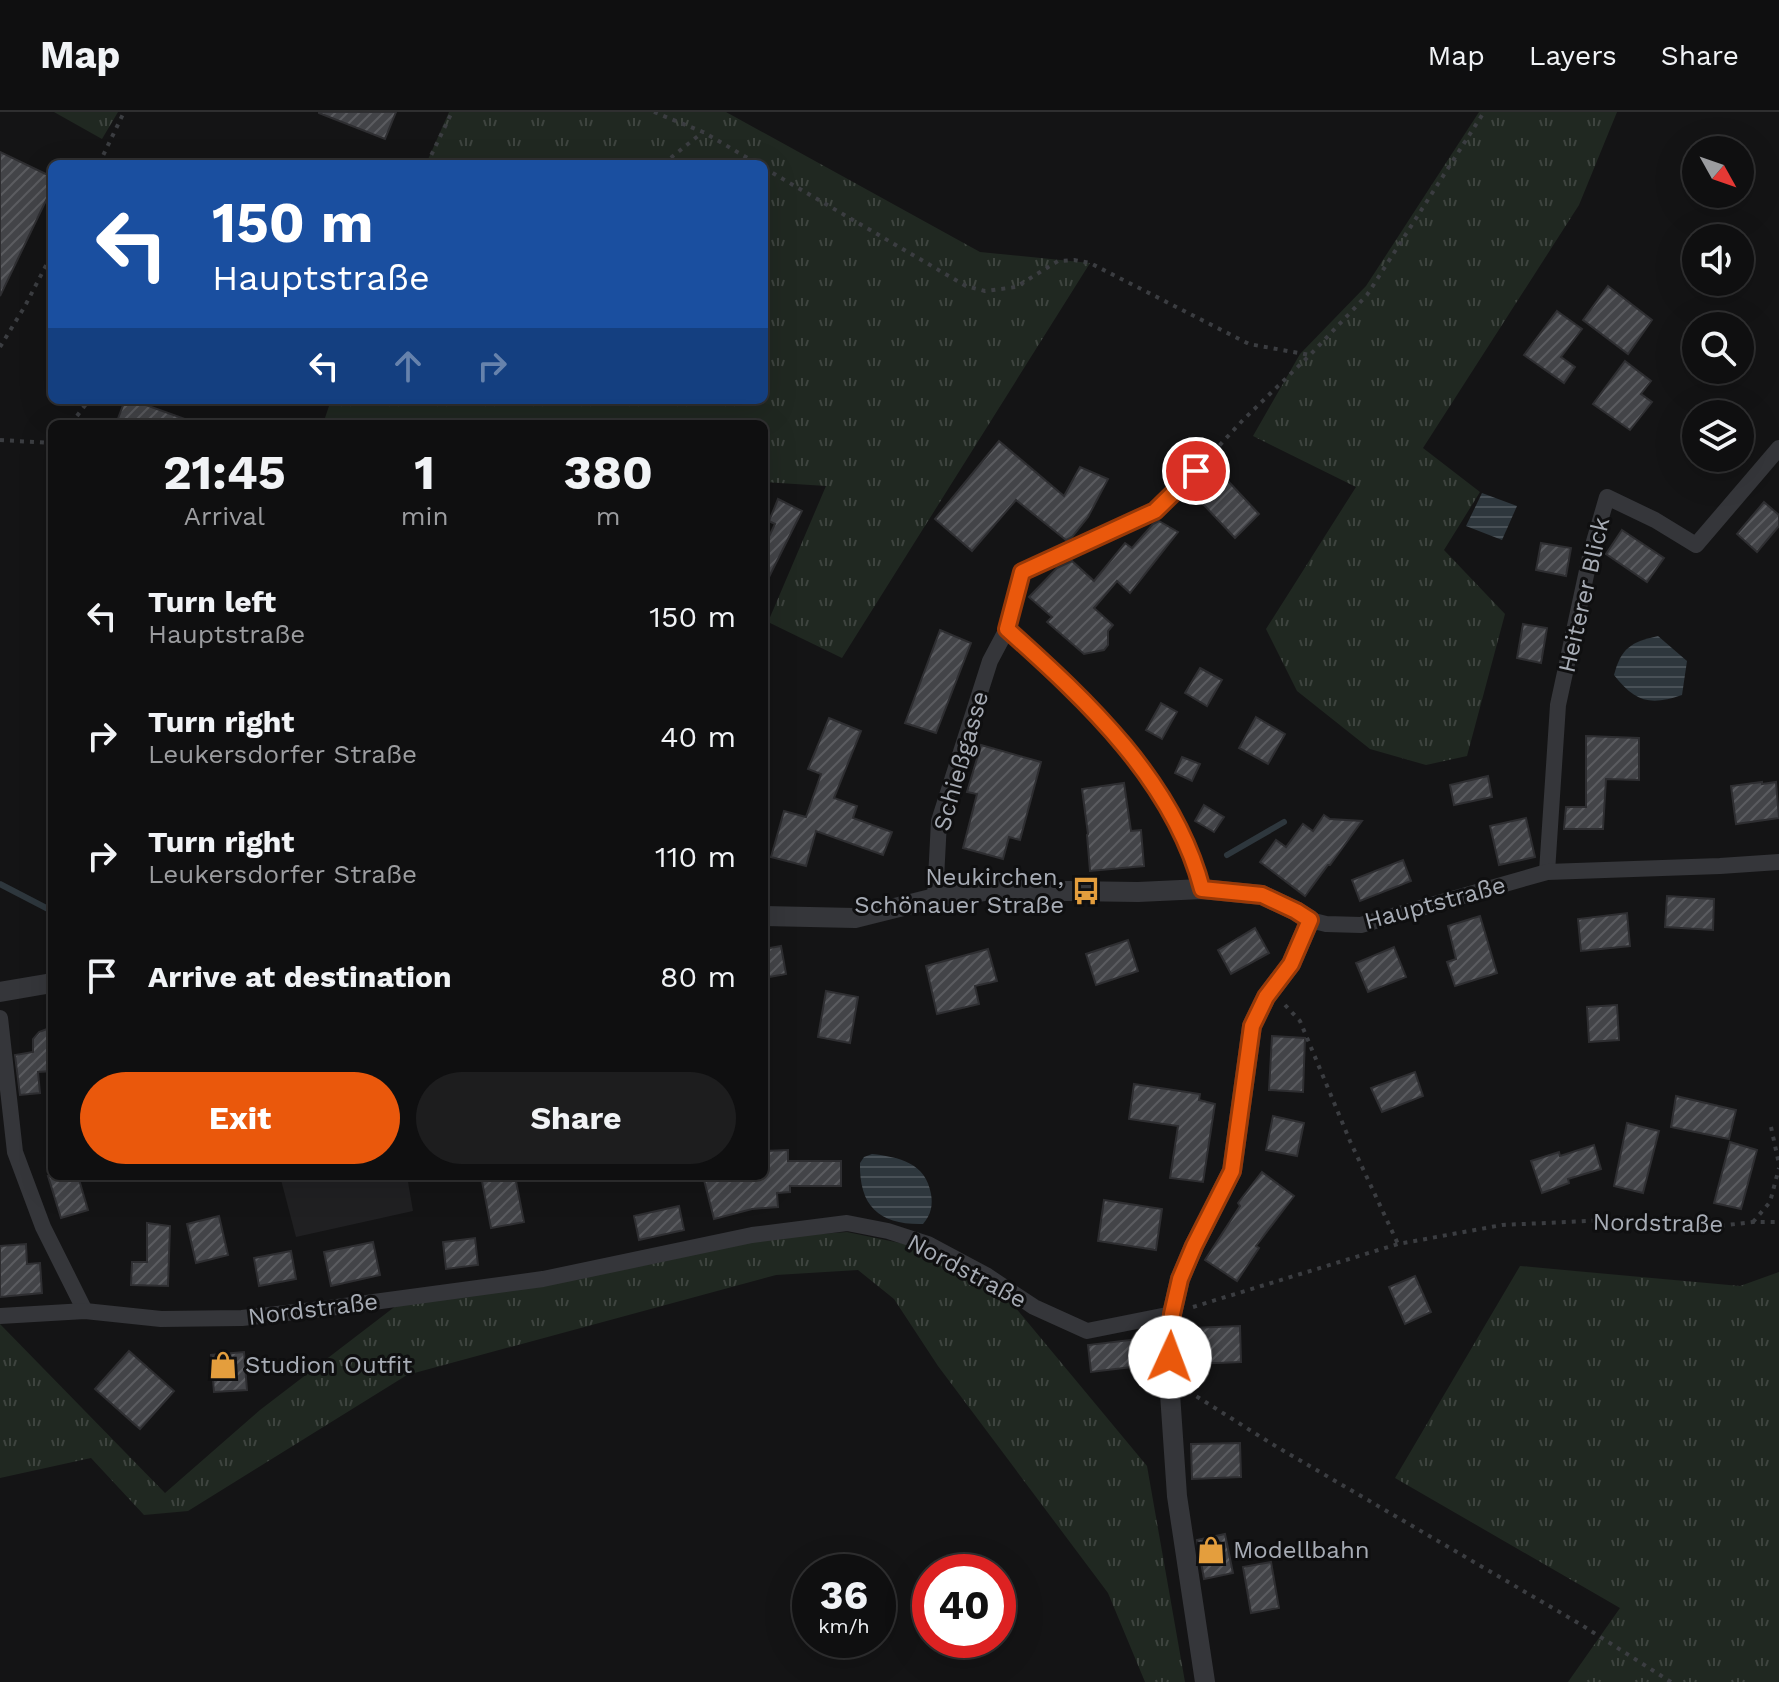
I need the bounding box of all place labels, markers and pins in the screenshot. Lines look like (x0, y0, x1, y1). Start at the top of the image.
pin (1162, 437, 1230, 505)
place label: Neukirchen, Schönauer Straße (854, 863, 1064, 919)
bus stop icon: Neukirchen, Schönauer Straße (1071, 876, 1101, 906)
shop icon: Studion Outfit (208, 1350, 238, 1380)
place label: Studion Outfit (245, 1351, 412, 1379)
shop icon: Modellbahn (1196, 1535, 1226, 1565)
place label: Modellbahn (1233, 1536, 1370, 1564)

